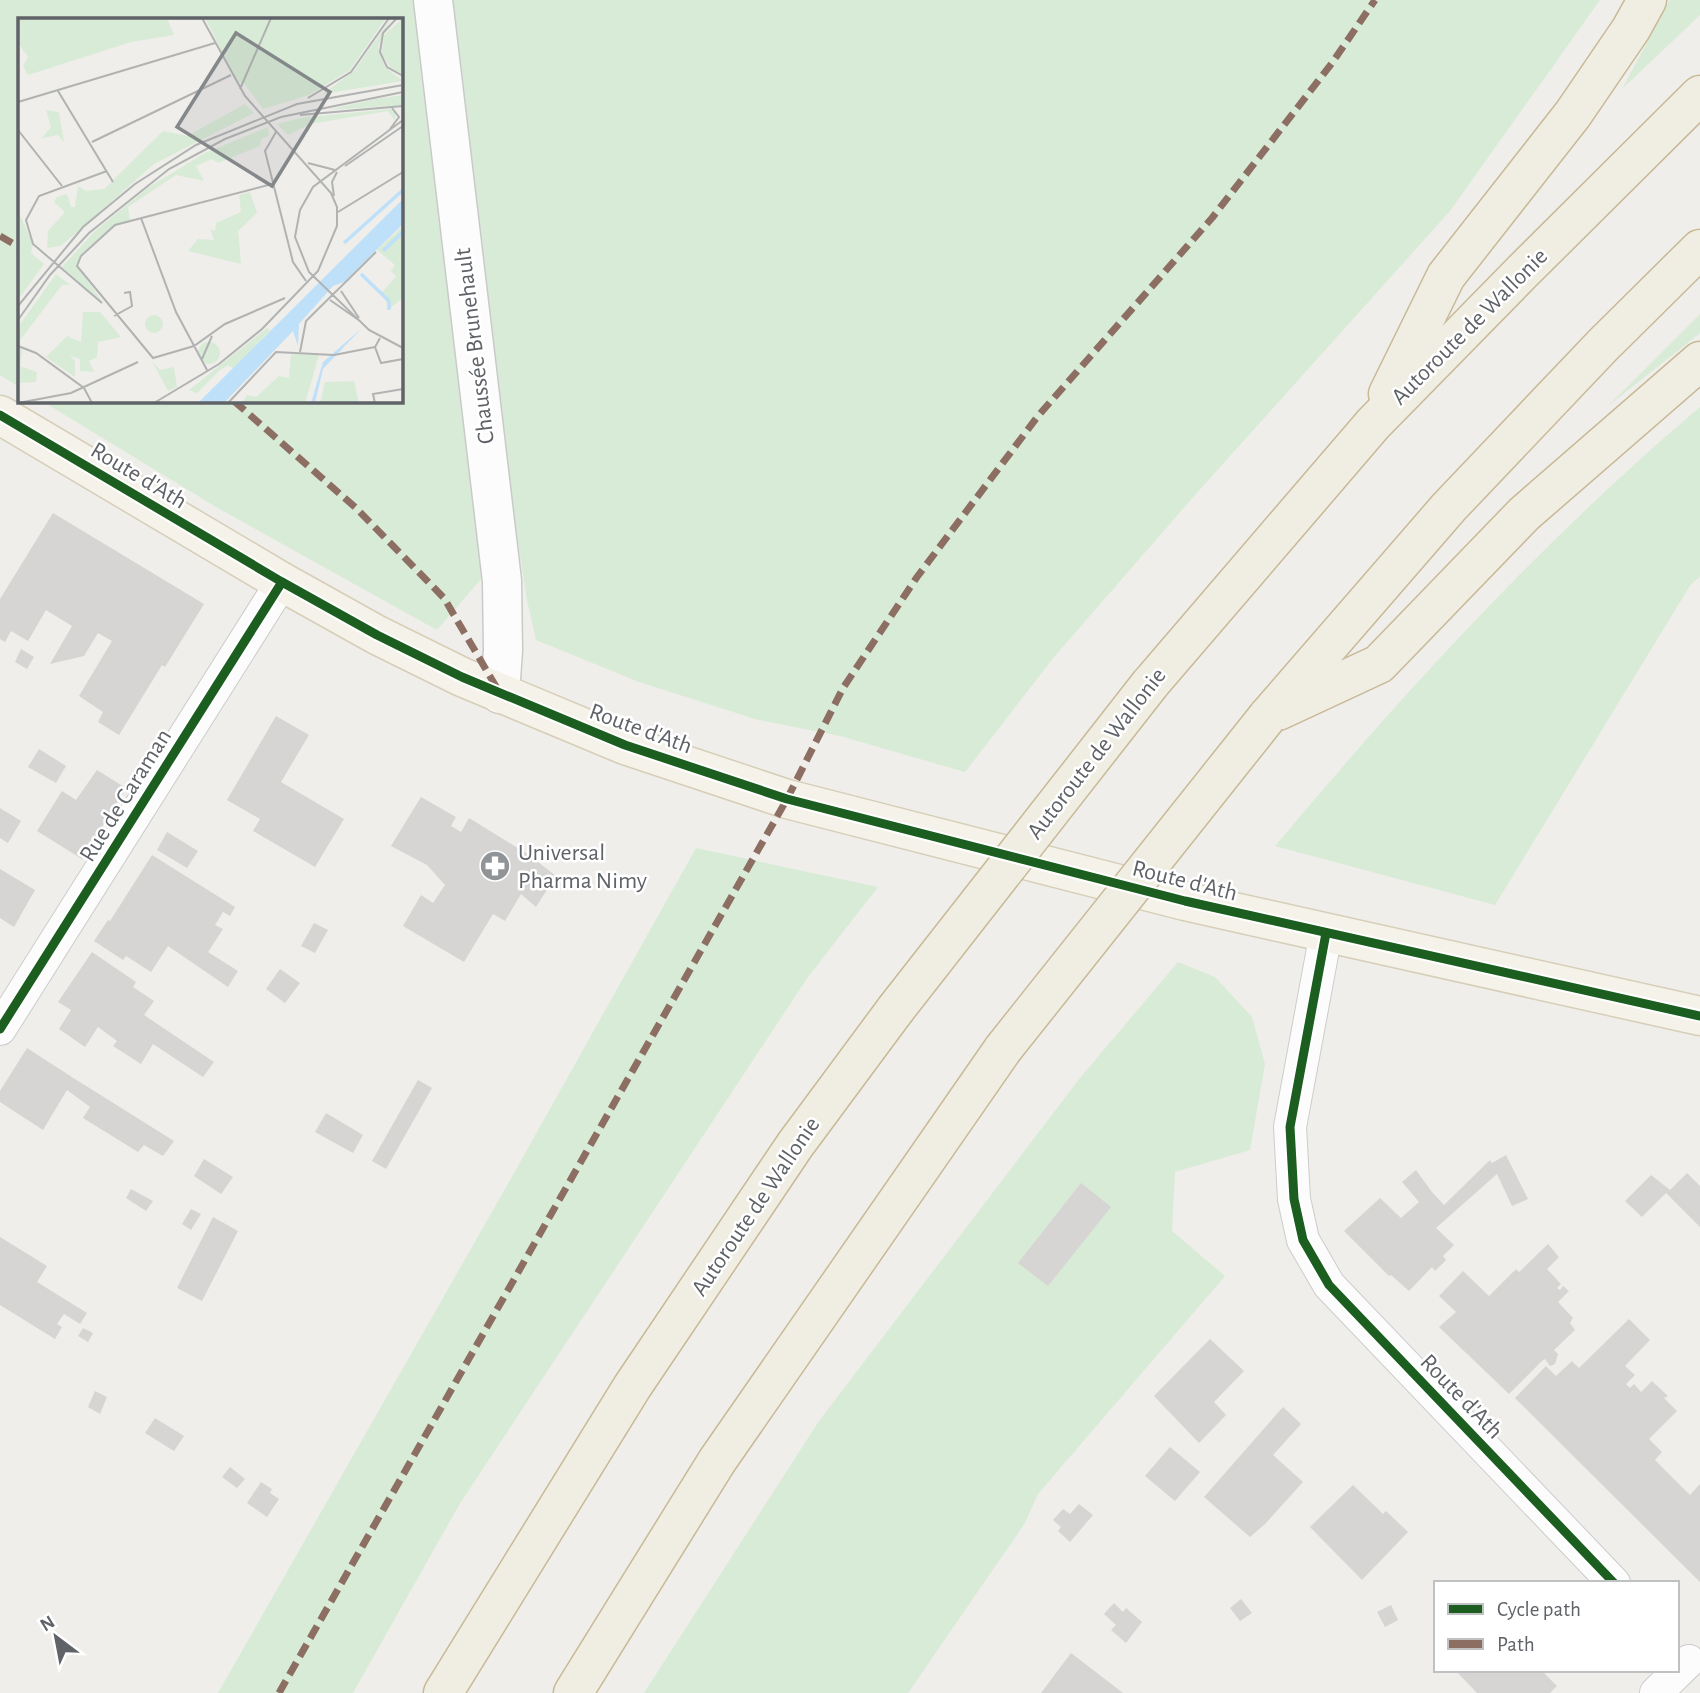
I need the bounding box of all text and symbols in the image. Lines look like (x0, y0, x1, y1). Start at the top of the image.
inset map (18, 18, 402, 402)
street label: Autoroute de Wallonie (1387, 244, 1552, 409)
street label: Chaussée Brunehault (451, 246, 499, 445)
street label: Route d'Ath (86, 438, 191, 514)
street label: Autoroute de Wallonie (1023, 664, 1171, 844)
street label: Route d'Ath (586, 699, 695, 759)
street label: Rue de Caraman (75, 725, 176, 866)
place label: Universal Pharma Nimy (518, 841, 647, 893)
pharmacy icon: Universal Pharma Nimy (478, 849, 512, 883)
street label: Route d'Ath (1130, 856, 1240, 906)
street label: Autoroute de Wallonie (687, 1113, 824, 1300)
street label: Route d'Ath (1415, 1350, 1507, 1444)
legend (1434, 1581, 1679, 1672)
text: Cycle path (1497, 1599, 1581, 1620)
north arrow (21, 1602, 91, 1672)
text: N (37, 1612, 58, 1635)
text: Path (1497, 1634, 1535, 1655)

